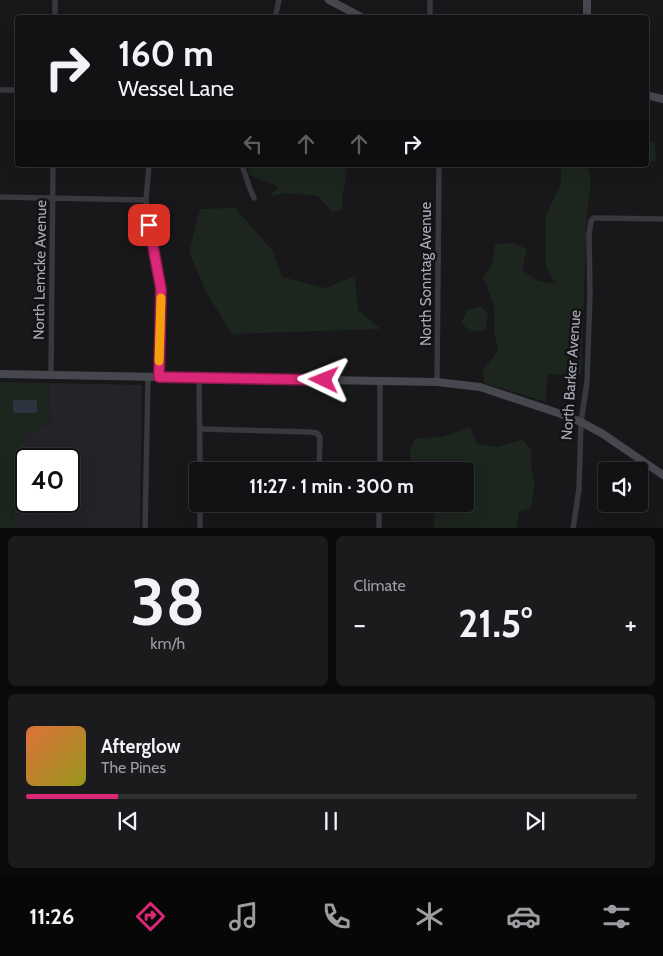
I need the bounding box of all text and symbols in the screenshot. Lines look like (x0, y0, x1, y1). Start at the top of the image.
text: 160 m (118, 32, 214, 75)
icon: right (35, 35, 100, 100)
text: Wessel Lane (118, 75, 234, 102)
icon: left (239, 130, 267, 158)
icon: ahead (292, 130, 320, 158)
icon: ahead (345, 130, 373, 158)
icon: right (398, 130, 426, 158)
street label: North Lemcke Avenue (30, 200, 50, 340)
street label: North Sonntag Avenue (417, 202, 435, 346)
pin (128, 204, 170, 246)
icon: arrive (135, 211, 163, 239)
street label: North Barker Avenue (557, 309, 585, 441)
position arrow (297, 353, 349, 405)
speed limit sign: 40 (15, 448, 80, 513)
map controls (598, 462, 648, 512)
button: sound (598, 462, 648, 512)
text: 11:27 · 1 min · 300 m (249, 475, 414, 498)
text: 38 (131, 562, 205, 641)
text: Climate (354, 576, 406, 595)
text: 21.5° (458, 600, 532, 647)
text: − (354, 607, 366, 641)
text: + (625, 607, 637, 641)
text: km/h (150, 634, 185, 653)
text: Afterglow (101, 735, 181, 758)
text: The Pines (101, 758, 166, 777)
icon: previous (114, 807, 142, 835)
icon: pause (317, 807, 345, 835)
icon: next (521, 807, 549, 835)
icon: directions (133, 899, 168, 934)
icon: music (226, 899, 261, 934)
icon: phone (319, 899, 354, 934)
icon: climate (412, 899, 447, 934)
icon: car (506, 899, 541, 934)
icon: filters (599, 899, 634, 934)
text: 11:26 (29, 903, 74, 930)

